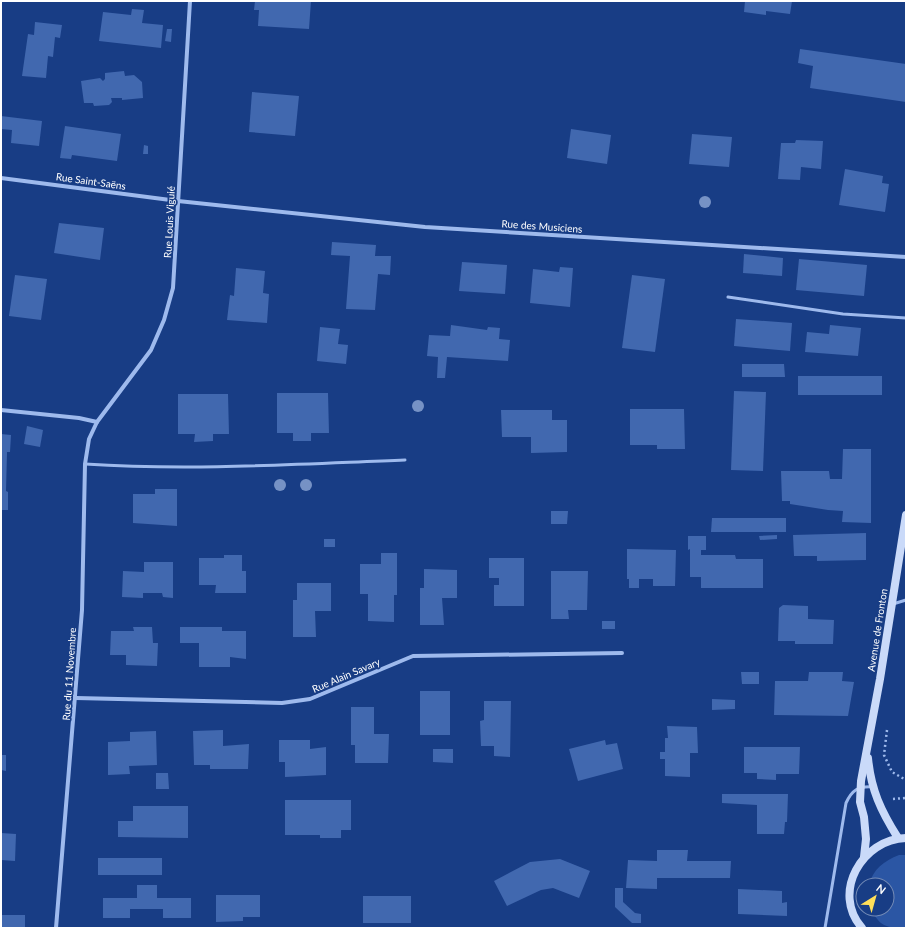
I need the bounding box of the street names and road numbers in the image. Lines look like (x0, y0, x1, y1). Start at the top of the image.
street label: Rue Saint-Saëns (55, 170, 127, 192)
street label: Rue Louis Viguié (161, 186, 177, 258)
street label: Rue des Musiciens (501, 217, 583, 235)
street label: Avenue de Fronton (865, 588, 889, 672)
street label: Rue du 11 Novembre (60, 627, 78, 721)
street label: Rue Alain Savary (310, 655, 383, 695)

